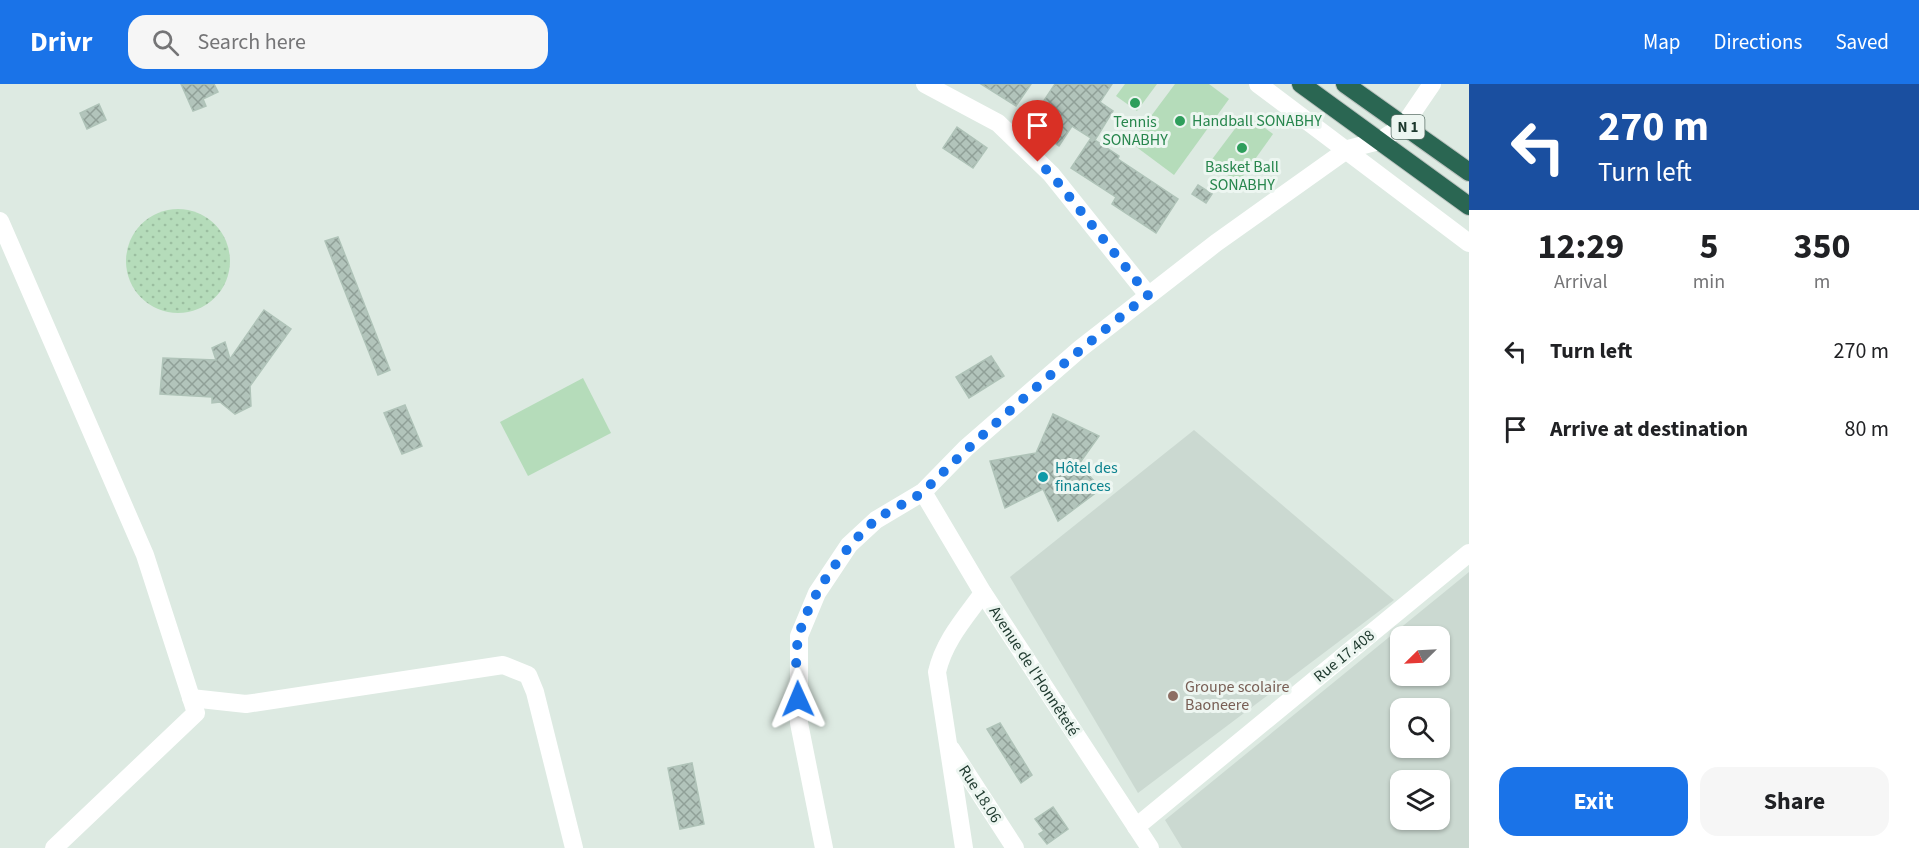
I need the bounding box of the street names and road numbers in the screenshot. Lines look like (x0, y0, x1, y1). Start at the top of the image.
road number: N 1 (1392, 115, 1424, 139)
street label: Avenue de l'Honnêteté (984, 602, 1084, 740)
street label: Rue 17.408 (1309, 625, 1379, 687)
street label: Rue 18.06 (953, 761, 1007, 827)

